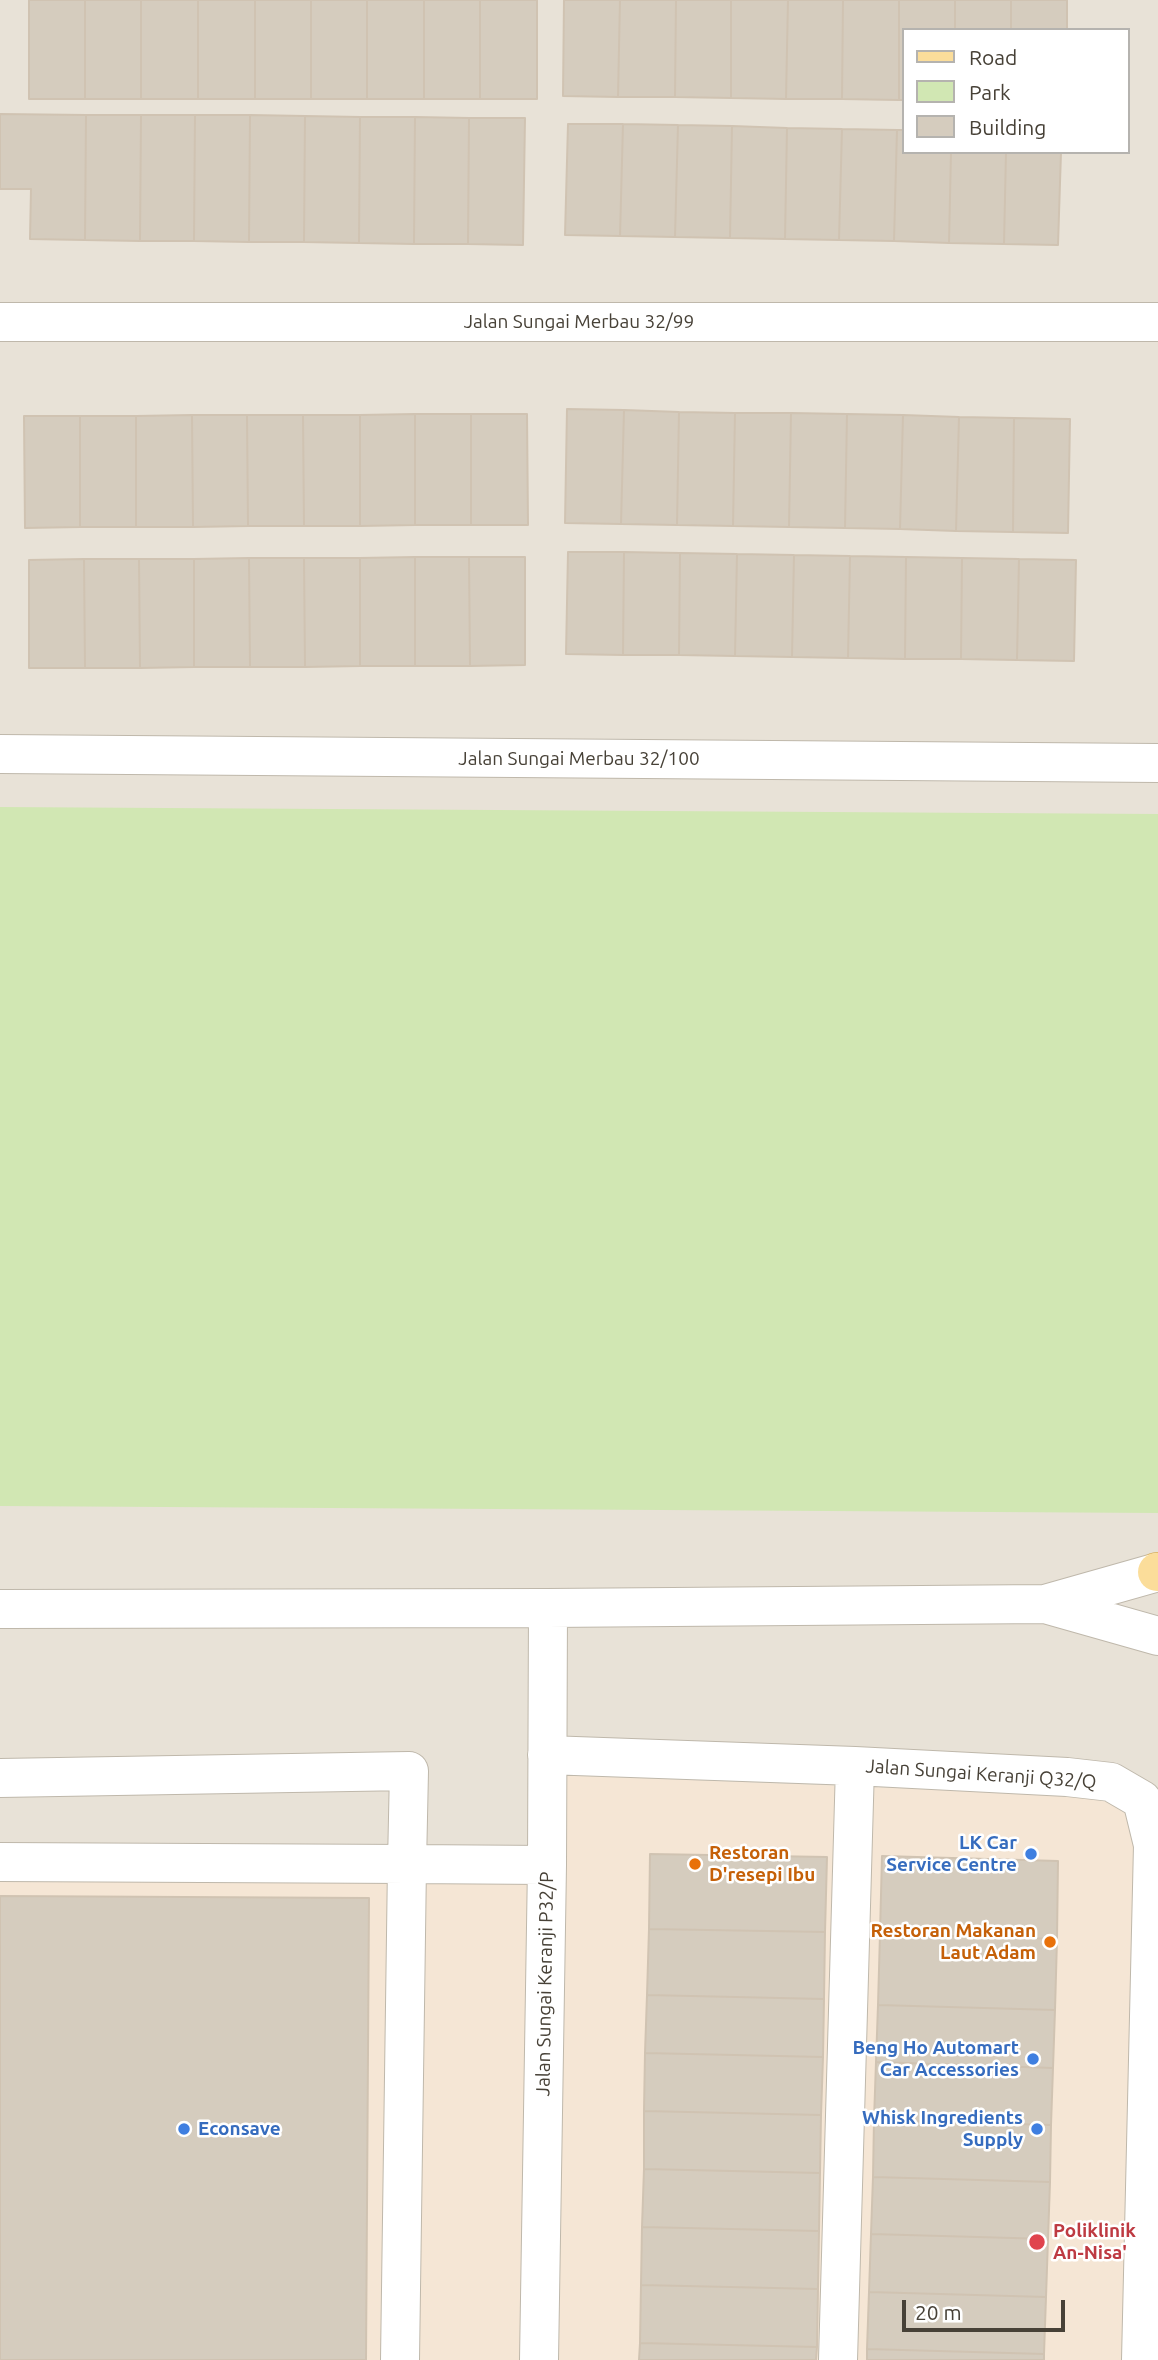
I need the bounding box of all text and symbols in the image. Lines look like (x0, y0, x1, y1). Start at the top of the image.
legend (902, 28, 1130, 154)
text: Road (969, 45, 1017, 69)
text: Park (969, 80, 1011, 104)
text: Building (969, 115, 1046, 139)
street label: Jalan Sungai Merbau 32/99 (464, 311, 694, 333)
street label: Jalan Sungai Merbau 32/100 (458, 748, 700, 770)
street label: Jalan Sungai Keranji Q32/Q (865, 1755, 1097, 1793)
place label: LK Car Service Centre (886, 1832, 1017, 1876)
place label: Restoran D'resepi Ibu (709, 1842, 815, 1886)
marker: LK Car Service Centre (1023, 1846, 1039, 1862)
marker: Restoran D'resepi Ibu (687, 1856, 703, 1872)
street label: Jalan Sungai Keranji P32/P (532, 1871, 558, 2097)
place label: Restoran Makanan Laut Adam (870, 1920, 1036, 1964)
marker: Restoran Makanan Laut Adam (1042, 1934, 1058, 1950)
place label: Beng Ho Automart Car Accessories (852, 2037, 1019, 2081)
marker: Beng Ho Automart Car Accessories (1025, 2051, 1041, 2067)
place label: Whisk Ingredients Supply (862, 2107, 1023, 2151)
place label: Econsave (198, 2118, 281, 2140)
marker: Econsave (176, 2121, 192, 2137)
marker: Whisk Ingredients Supply (1029, 2121, 1045, 2137)
place label: Poliklinik An-Nisa' (1053, 2220, 1136, 2264)
marker: Poliklinik An-Nisa' (1027, 2232, 1047, 2252)
scale bar (906, 2286, 1069, 2330)
text: 20 m (915, 2300, 962, 2324)

